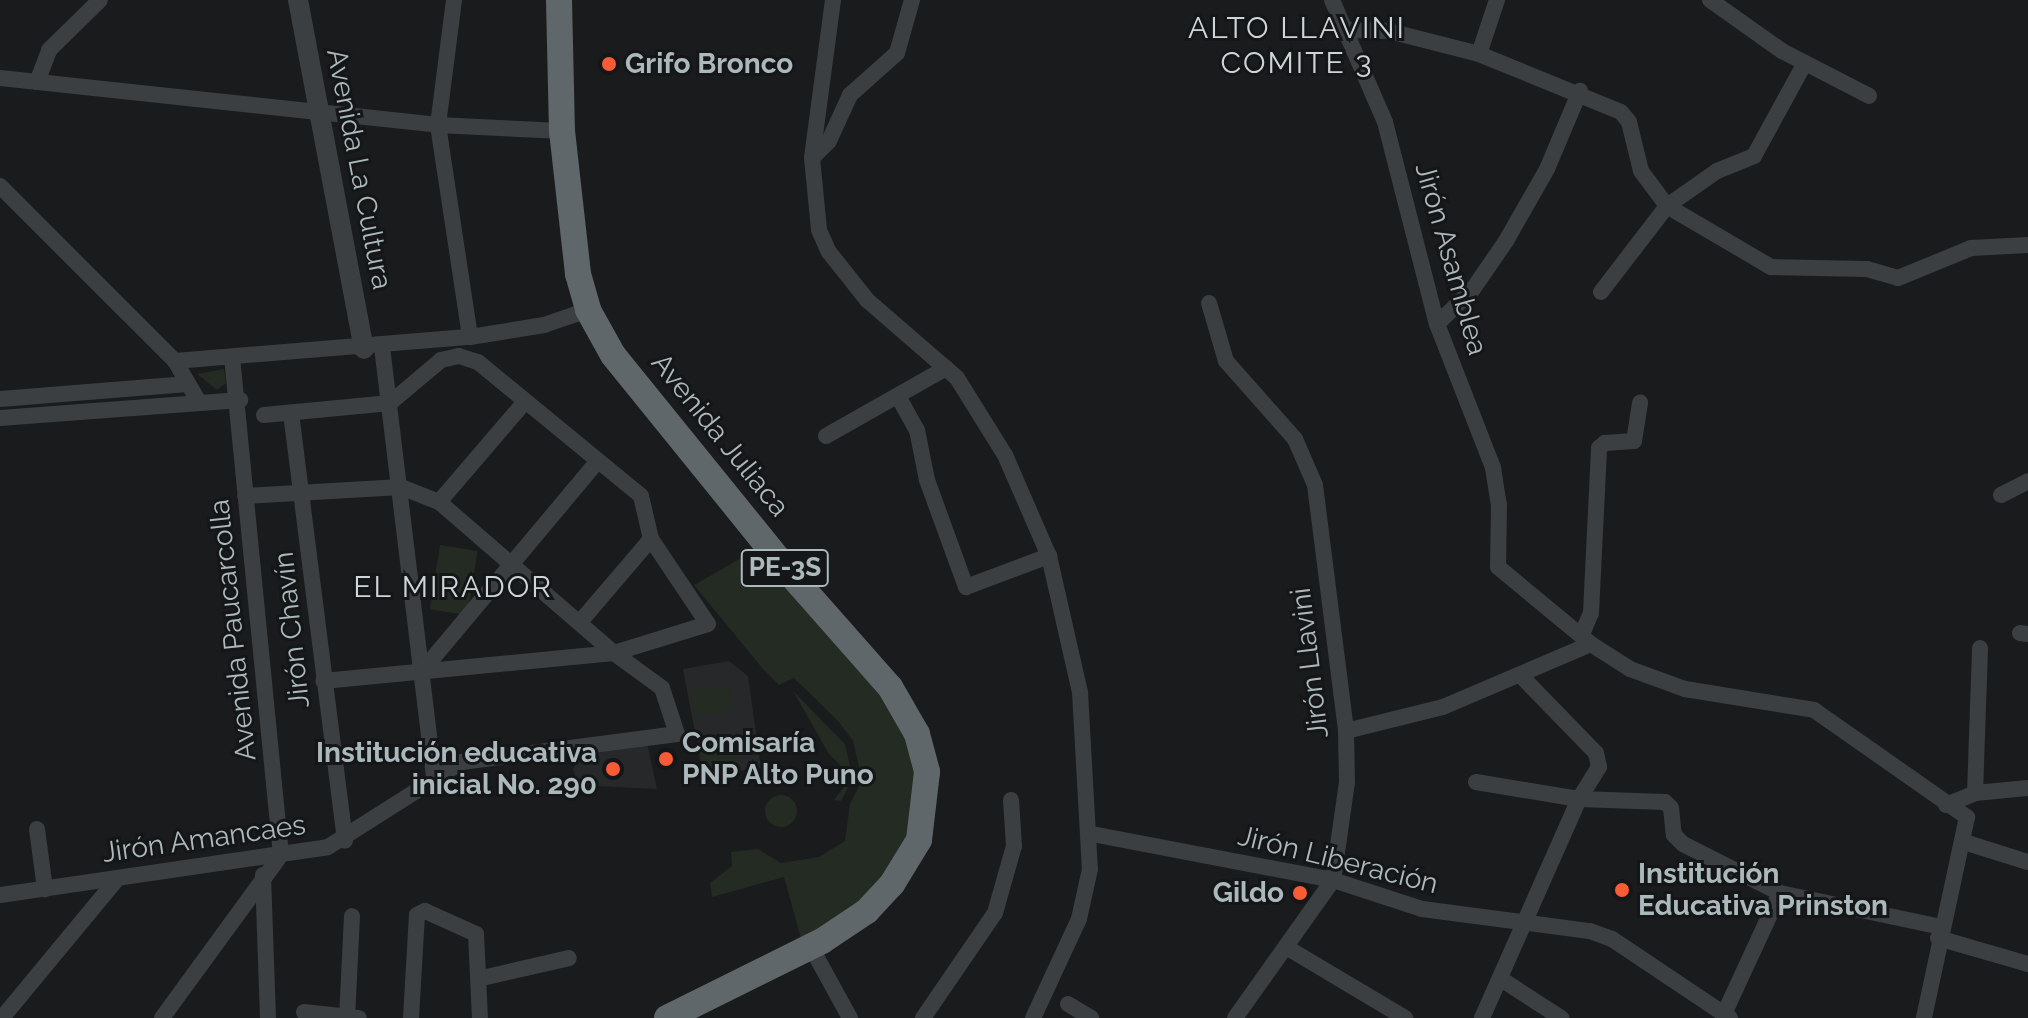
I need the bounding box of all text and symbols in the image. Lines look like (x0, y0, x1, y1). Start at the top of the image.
district label: ALTO LLAVINI COMITE 3 (1188, 10, 1406, 80)
street label: Avenida La Cultura (319, 46, 399, 292)
place label: Grifo Bronco (625, 47, 793, 81)
marker: Grifo Bronco (600, 55, 618, 73)
street label: Jirón Asamblea (1407, 159, 1495, 359)
street label: Avenida Juliaca (644, 346, 796, 524)
street label: Avenida Paucarcolla (203, 498, 263, 762)
road number: PE-3S (739, 546, 831, 590)
street label: Jirón Chavín (267, 550, 317, 710)
district label: EL MIRADOR (353, 569, 553, 605)
street label: Jirón Llavini (1284, 586, 1336, 740)
place label: Comisaría PNP Alto Puno (682, 726, 875, 792)
place label: Institución educativa inicial No. 290 (316, 736, 597, 802)
marker: Comisaría PNP Alto Puno (657, 750, 675, 768)
marker: Institución educativa inicial No. 290 (604, 760, 622, 778)
street label: Jirón Amancaes (100, 808, 308, 870)
street label: Jirón Liberación (1235, 819, 1441, 901)
place label: Institución Educativa Prinston (1638, 857, 1888, 923)
place label: Gildo (1213, 876, 1284, 910)
marker: Institución Educativa Prinston (1613, 881, 1631, 899)
marker: Gildo (1291, 884, 1309, 902)

